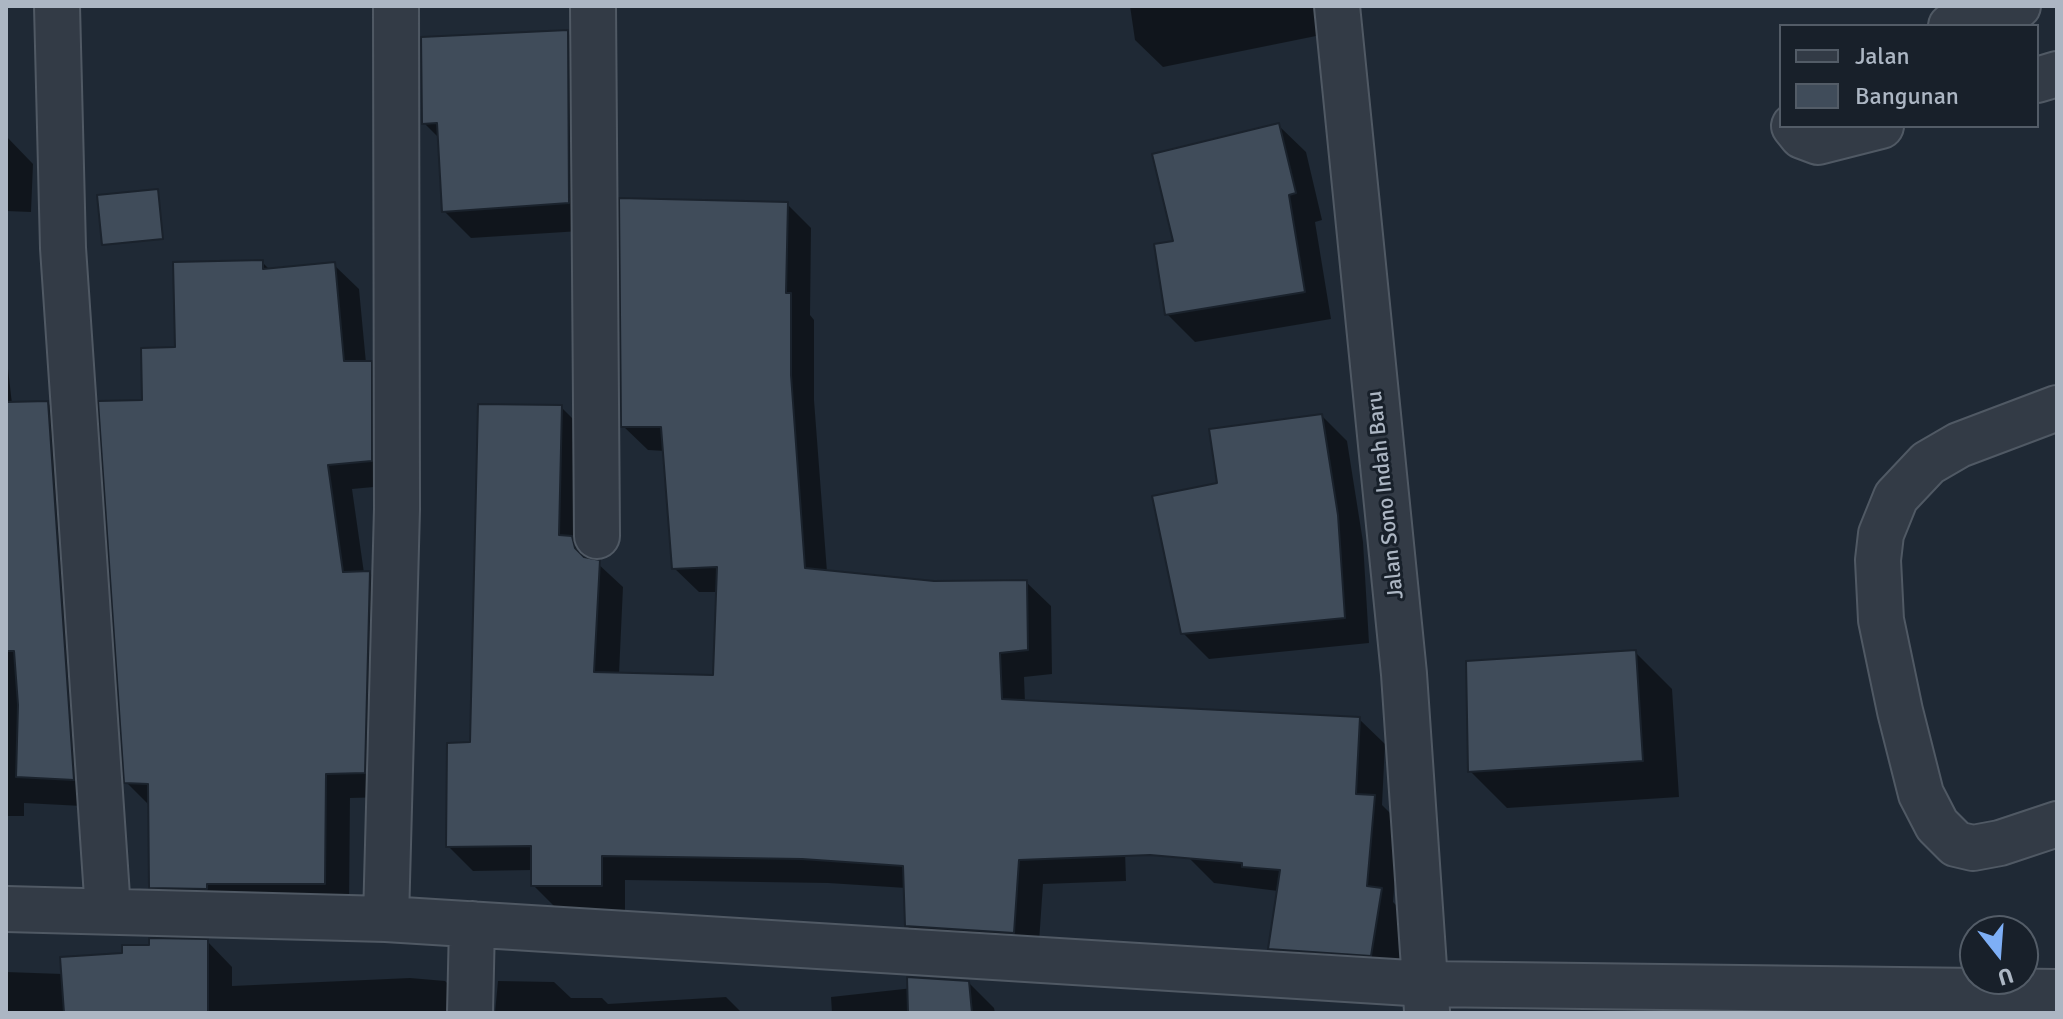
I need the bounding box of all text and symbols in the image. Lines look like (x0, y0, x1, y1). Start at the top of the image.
legend (1779, 24, 2039, 128)
text: Jalan (1855, 41, 1910, 71)
text: Bangunan (1855, 81, 1959, 111)
street label: Jalan Sono Indah Baru (1362, 389, 1410, 601)
north arrow (1959, 915, 2039, 995)
text: U (1995, 961, 2017, 992)

